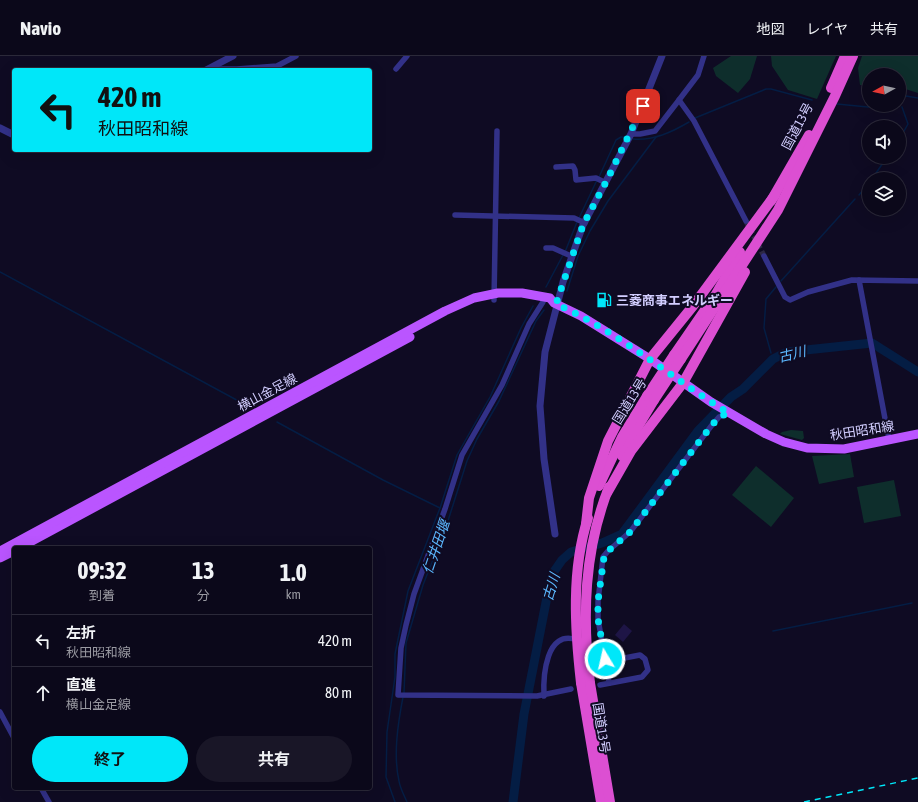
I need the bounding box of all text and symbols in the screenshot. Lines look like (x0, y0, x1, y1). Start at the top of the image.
text: Navio (20, 17, 61, 39)
text: 地図 (756, 21, 784, 37)
text: レイヤ (806, 21, 848, 37)
text: 共有 (870, 21, 898, 37)
north arrow (862, 68, 906, 112)
map controls (862, 68, 906, 216)
text: 420 m (98, 81, 161, 113)
icon: left (32, 84, 84, 136)
pin (626, 89, 660, 123)
icon: arrive (632, 95, 654, 117)
street label: 国道13号 (779, 100, 816, 152)
text: 秋田昭和線 (98, 118, 188, 139)
button: sound (862, 120, 906, 164)
button: layers (862, 172, 906, 216)
fuel station icon: 三菱商事エネルギー (595, 291, 613, 309)
place label: 三菱商事エネルギー (616, 293, 733, 308)
water label: 古川 (777, 343, 809, 365)
street label: 横山金足線 (235, 371, 299, 414)
street label: 国道13号 (609, 376, 649, 427)
street label: 秋田昭和線 (829, 418, 895, 443)
water label: 仁井田堰 (419, 515, 454, 576)
text: 09:32 (77, 557, 127, 584)
text: 13 (192, 557, 215, 584)
text: 1.0 (280, 559, 307, 586)
water label: 古川 (539, 569, 563, 603)
text: km (286, 587, 301, 602)
text: 到着 (89, 588, 115, 603)
text: 分 (197, 588, 210, 603)
text: 左折 (66, 624, 96, 641)
icon: left (32, 630, 54, 652)
text: 420 m (318, 632, 352, 649)
position arrow (584, 638, 626, 680)
text: 秋田昭和線 (66, 645, 131, 660)
text: 直進 (66, 676, 96, 693)
icon: ahead (32, 682, 54, 704)
text: 80 m (325, 684, 352, 701)
text: 横山金足線 (66, 697, 131, 712)
street label: 国道13号 (590, 702, 613, 755)
button: 終了 (32, 736, 188, 782)
button: 共有 (196, 736, 352, 782)

